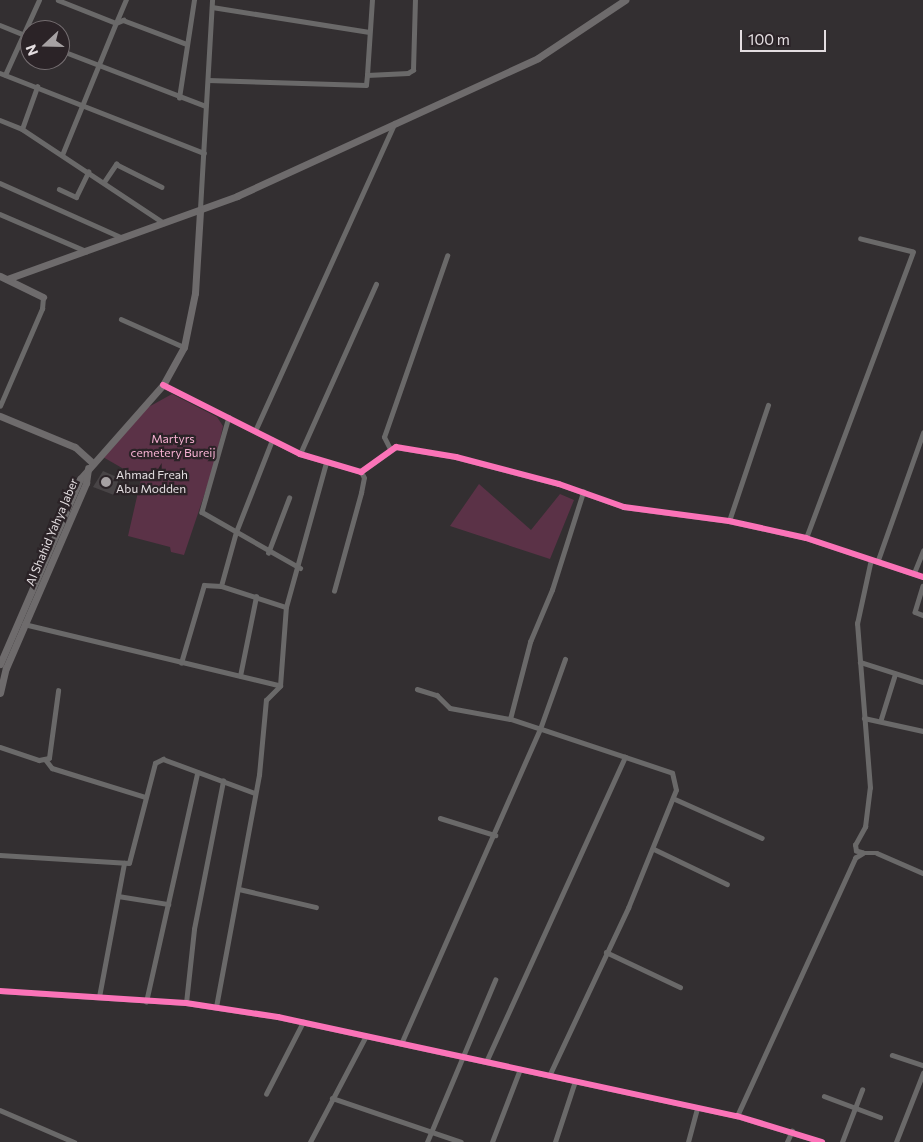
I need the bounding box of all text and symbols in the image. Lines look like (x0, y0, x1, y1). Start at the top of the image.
north arrow (20, 20, 70, 70)
scale bar (743, 20, 829, 52)
text: 100 m (748, 30, 790, 48)
text: N (22, 42, 41, 58)
park label: Martyrs cemetery Bureij (131, 432, 215, 460)
place label: Ahmad Freah Abu Modden (116, 468, 188, 496)
street label: Al Shahid Yahya Jaber (23, 476, 81, 588)
marker: Ahmad Freah Abu Modden (100, 476, 112, 488)

